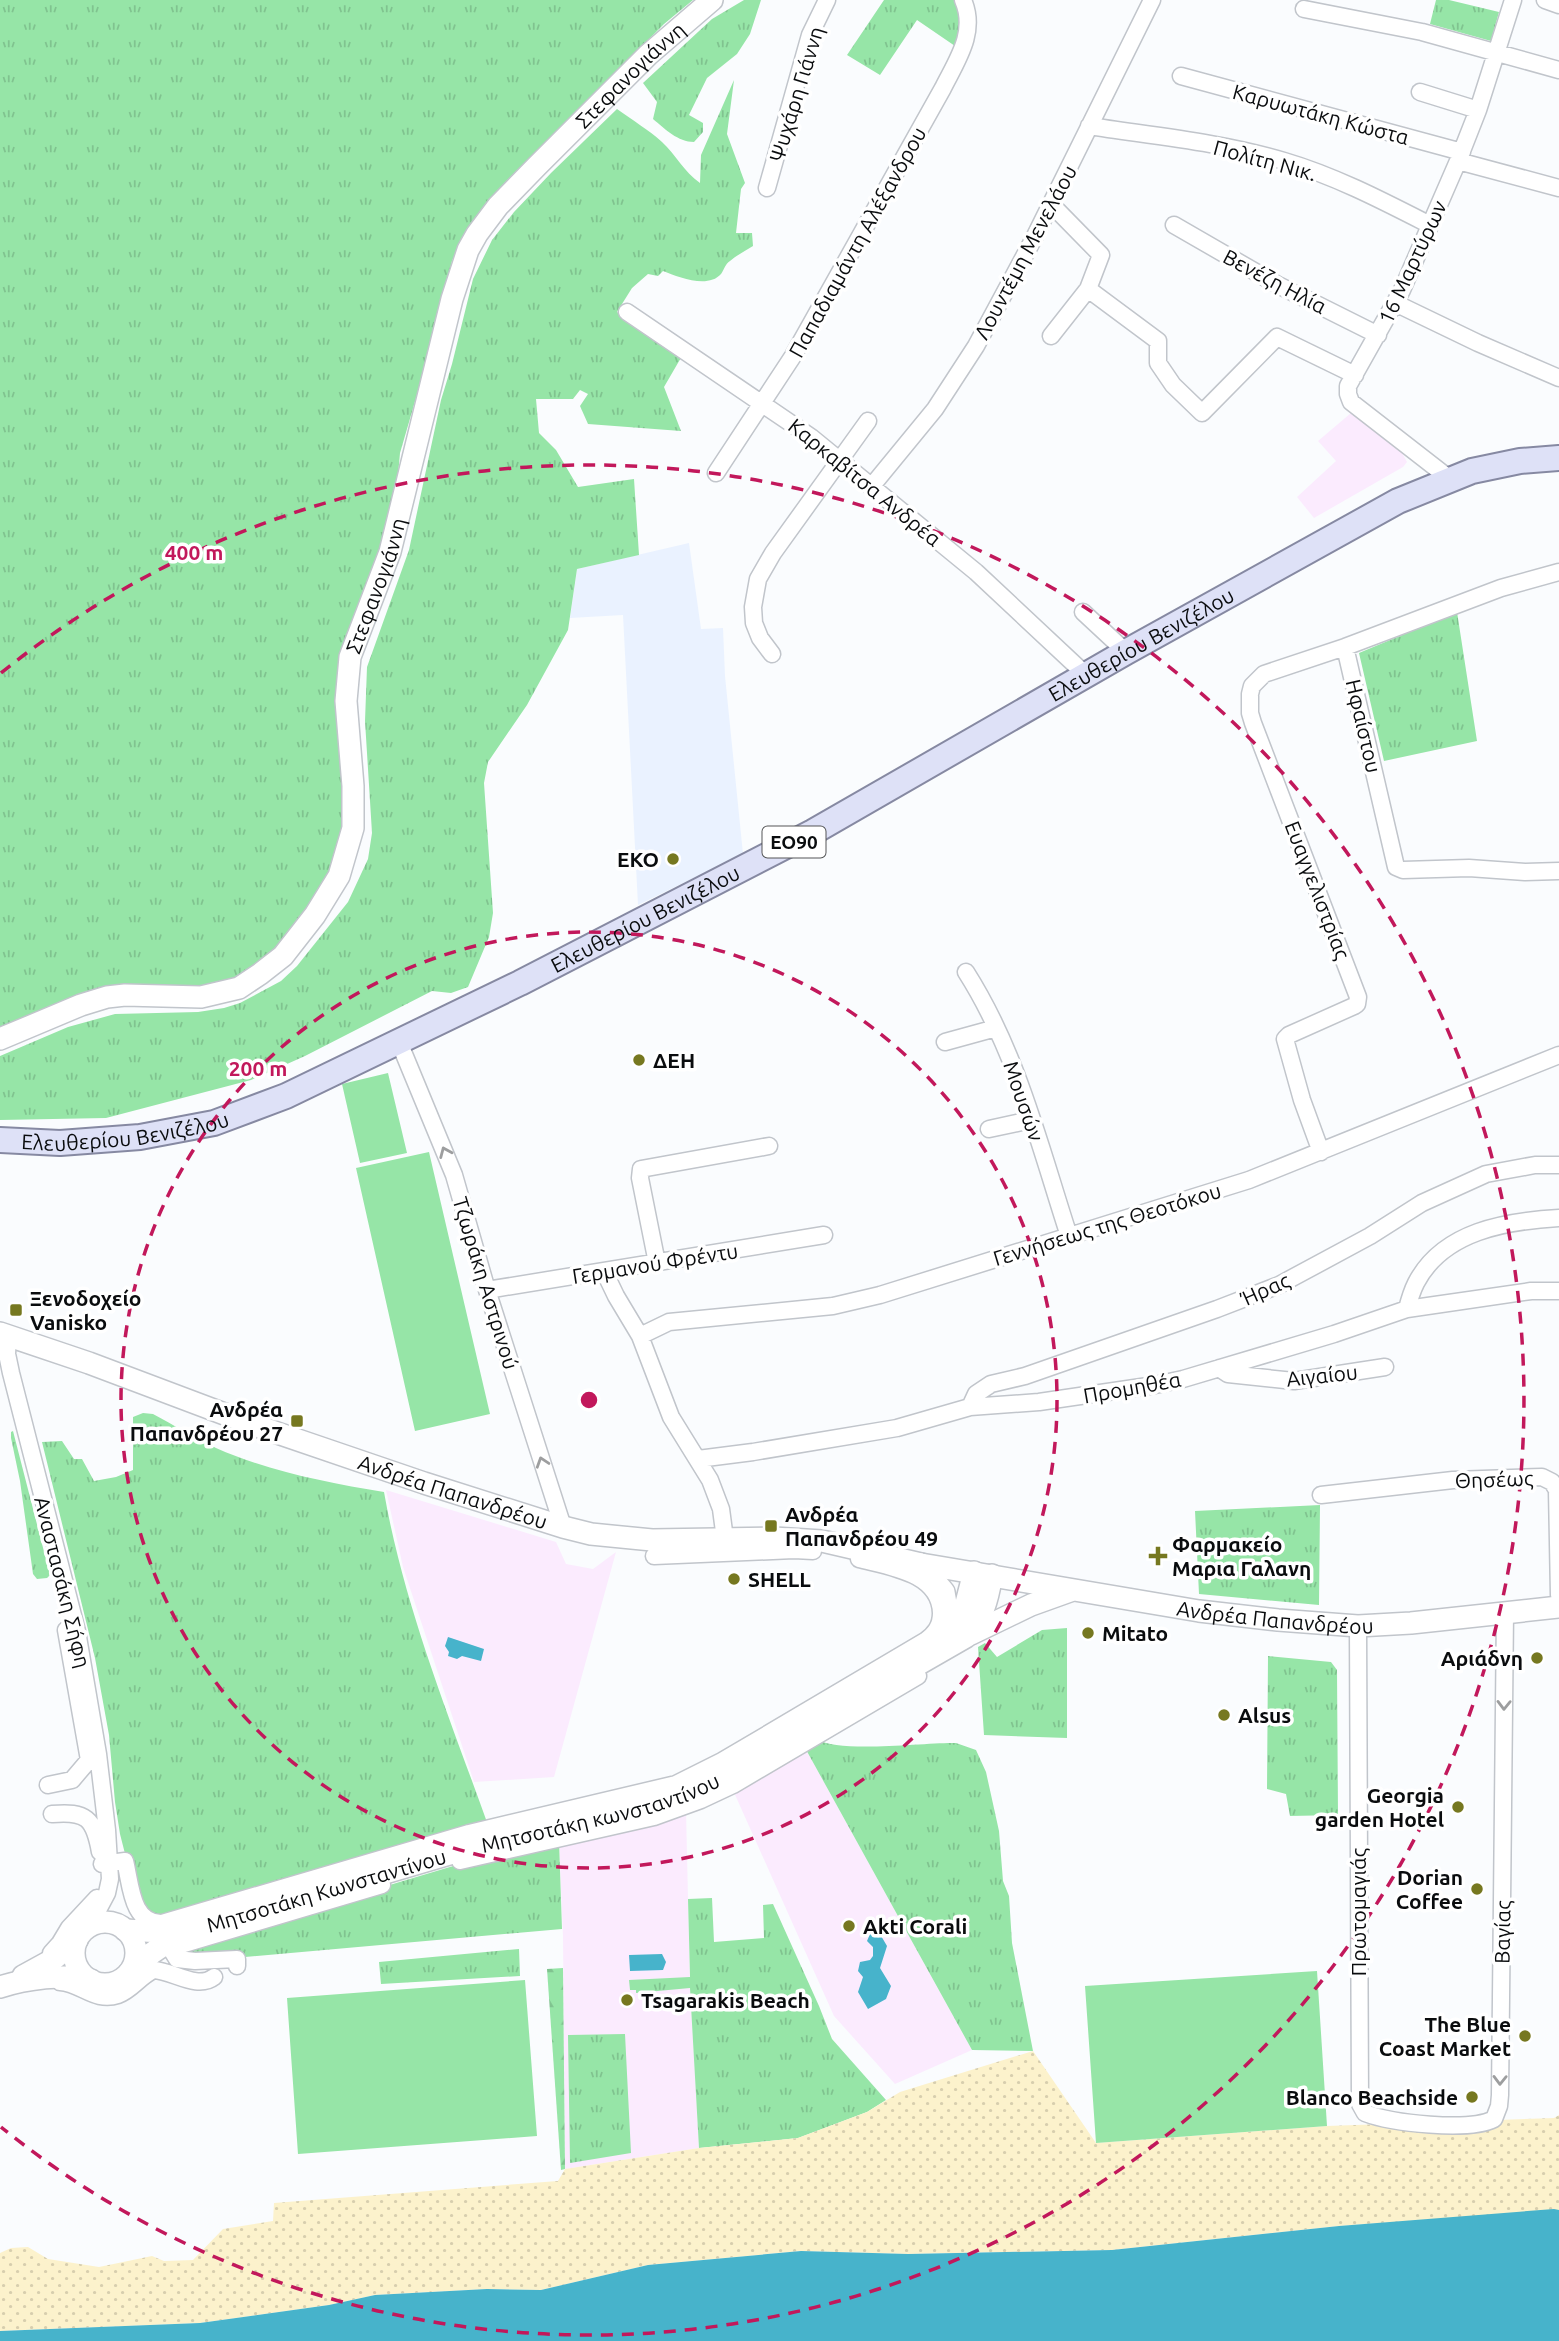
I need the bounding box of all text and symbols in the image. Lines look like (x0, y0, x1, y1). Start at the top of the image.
street label: Στεφανογιάννη (570, 17, 690, 133)
street label: Ψυχάρη Γιάννη (764, 23, 828, 165)
street label: Καρυωτάκη Κώστα (1230, 79, 1412, 149)
street label: Παπαδιαμάντη Αλέξανδρου (784, 123, 931, 362)
street label: Πολίτη Νικ. (1211, 135, 1319, 185)
street label: Λουντέμη Μενελάου (969, 161, 1081, 343)
street label: 16 Μαρτύρων (1373, 197, 1451, 327)
street label: Βενέζη Ηλία (1219, 244, 1331, 318)
street label: Καρκαβίτσα Ανδρέα (784, 413, 946, 551)
street label: Στεφανογιάννη (341, 515, 410, 657)
text: 400 m (165, 540, 223, 564)
street label: Ελευθερίου Βενιζέλου (1044, 583, 1238, 706)
street label: Ηφαίστου (1342, 677, 1386, 775)
street label: Ευαγγελιστρίας (1281, 818, 1356, 963)
road number: ΕΟ90 (762, 827, 826, 858)
place label: EKO (617, 847, 659, 871)
marker: EKO (665, 851, 681, 867)
street label: Ελευθερίου Βενιζέλου (547, 860, 743, 977)
place label: ΔΕΗ (653, 1048, 695, 1072)
marker: ΔΕΗ (631, 1052, 647, 1068)
text: 200 m (229, 1056, 287, 1080)
street label: Μουσών (999, 1058, 1049, 1144)
street label: Ελευθερίου Βενιζέλου (21, 1107, 232, 1155)
one-way arrow (439, 1147, 453, 1159)
street label: Γεννήσεως της Θεοτόκου (990, 1178, 1224, 1270)
street label: Τζωράκη Αστρινού (448, 1194, 524, 1372)
street label: Γερμανού Φρέντυ (570, 1238, 740, 1288)
street label: Ήρας (1236, 1268, 1293, 1311)
place label: Ξενοδοχείο Vanisko (30, 1286, 141, 1334)
marker: Ξενοδοχείο Vanisko (8, 1302, 24, 1318)
street label: Αιγαίου (1285, 1359, 1359, 1391)
street label: Προμηθέα (1081, 1367, 1183, 1407)
centre of rings (577, 1388, 601, 1412)
place label: Ανδρέα Παπανδρέου 27 (130, 1397, 283, 1445)
marker: Ανδρέα Παπανδρέου 27 (289, 1413, 305, 1429)
street label: Ανδρέα Παπανδρέου (355, 1450, 551, 1533)
one-way arrow (536, 1457, 550, 1469)
street label: Θησέως (1454, 1466, 1534, 1492)
street label: Αναστασάκη Σήφη (30, 1494, 96, 1670)
place label: Ανδρέα Παπανδρέου 49 (785, 1502, 938, 1550)
marker: Ανδρέα Παπανδρέου 49 (763, 1518, 779, 1534)
place label: Φαρμακείο Μαρια Γαλανη (1172, 1532, 1311, 1580)
marker: Φαρμακείο Μαρια Γαλανη (1150, 1548, 1166, 1564)
place label: SHELL (748, 1567, 811, 1591)
marker: SHELL (726, 1571, 742, 1587)
street label: Ανδρέα Παπανδρέου (1175, 1595, 1374, 1638)
place label: Mitato (1102, 1621, 1168, 1645)
marker: Mitato (1080, 1625, 1096, 1641)
place label: Αριάδνη (1441, 1646, 1523, 1670)
marker: Αριάδνη (1529, 1650, 1545, 1666)
one-way arrow (1496, 1700, 1512, 1711)
place label: Alsus (1238, 1703, 1291, 1727)
marker: Alsus (1216, 1707, 1232, 1723)
street label: Μητσοτάκη κωνσταντίνου (479, 1768, 723, 1857)
place label: Georgia garden Hotel (1315, 1783, 1444, 1831)
marker: Georgia garden Hotel (1450, 1799, 1466, 1815)
street label: Μητσοτάκη Κωνσταντίνου (204, 1844, 449, 1937)
street label: Πρωτομαγιάς (1346, 1847, 1370, 1976)
place label: Dorian Coffee (1396, 1865, 1463, 1913)
marker: Dorian Coffee (1469, 1881, 1485, 1897)
street label: Βαγίας (1489, 1900, 1515, 1964)
place label: Akti Corali (863, 1914, 967, 1938)
marker: Akti Corali (841, 1918, 857, 1934)
place label: Tsagarakis Beach (641, 1988, 810, 2012)
marker: Tsagarakis Beach (619, 1992, 635, 2008)
place label: The Blue Coast Market (1379, 2012, 1511, 2060)
marker: The Blue Coast Market (1517, 2028, 1533, 2044)
one-way arrow (1492, 2075, 1508, 2085)
place label: Blanco Beachside (1286, 2085, 1458, 2109)
marker: Blanco Beachside (1464, 2089, 1480, 2105)

